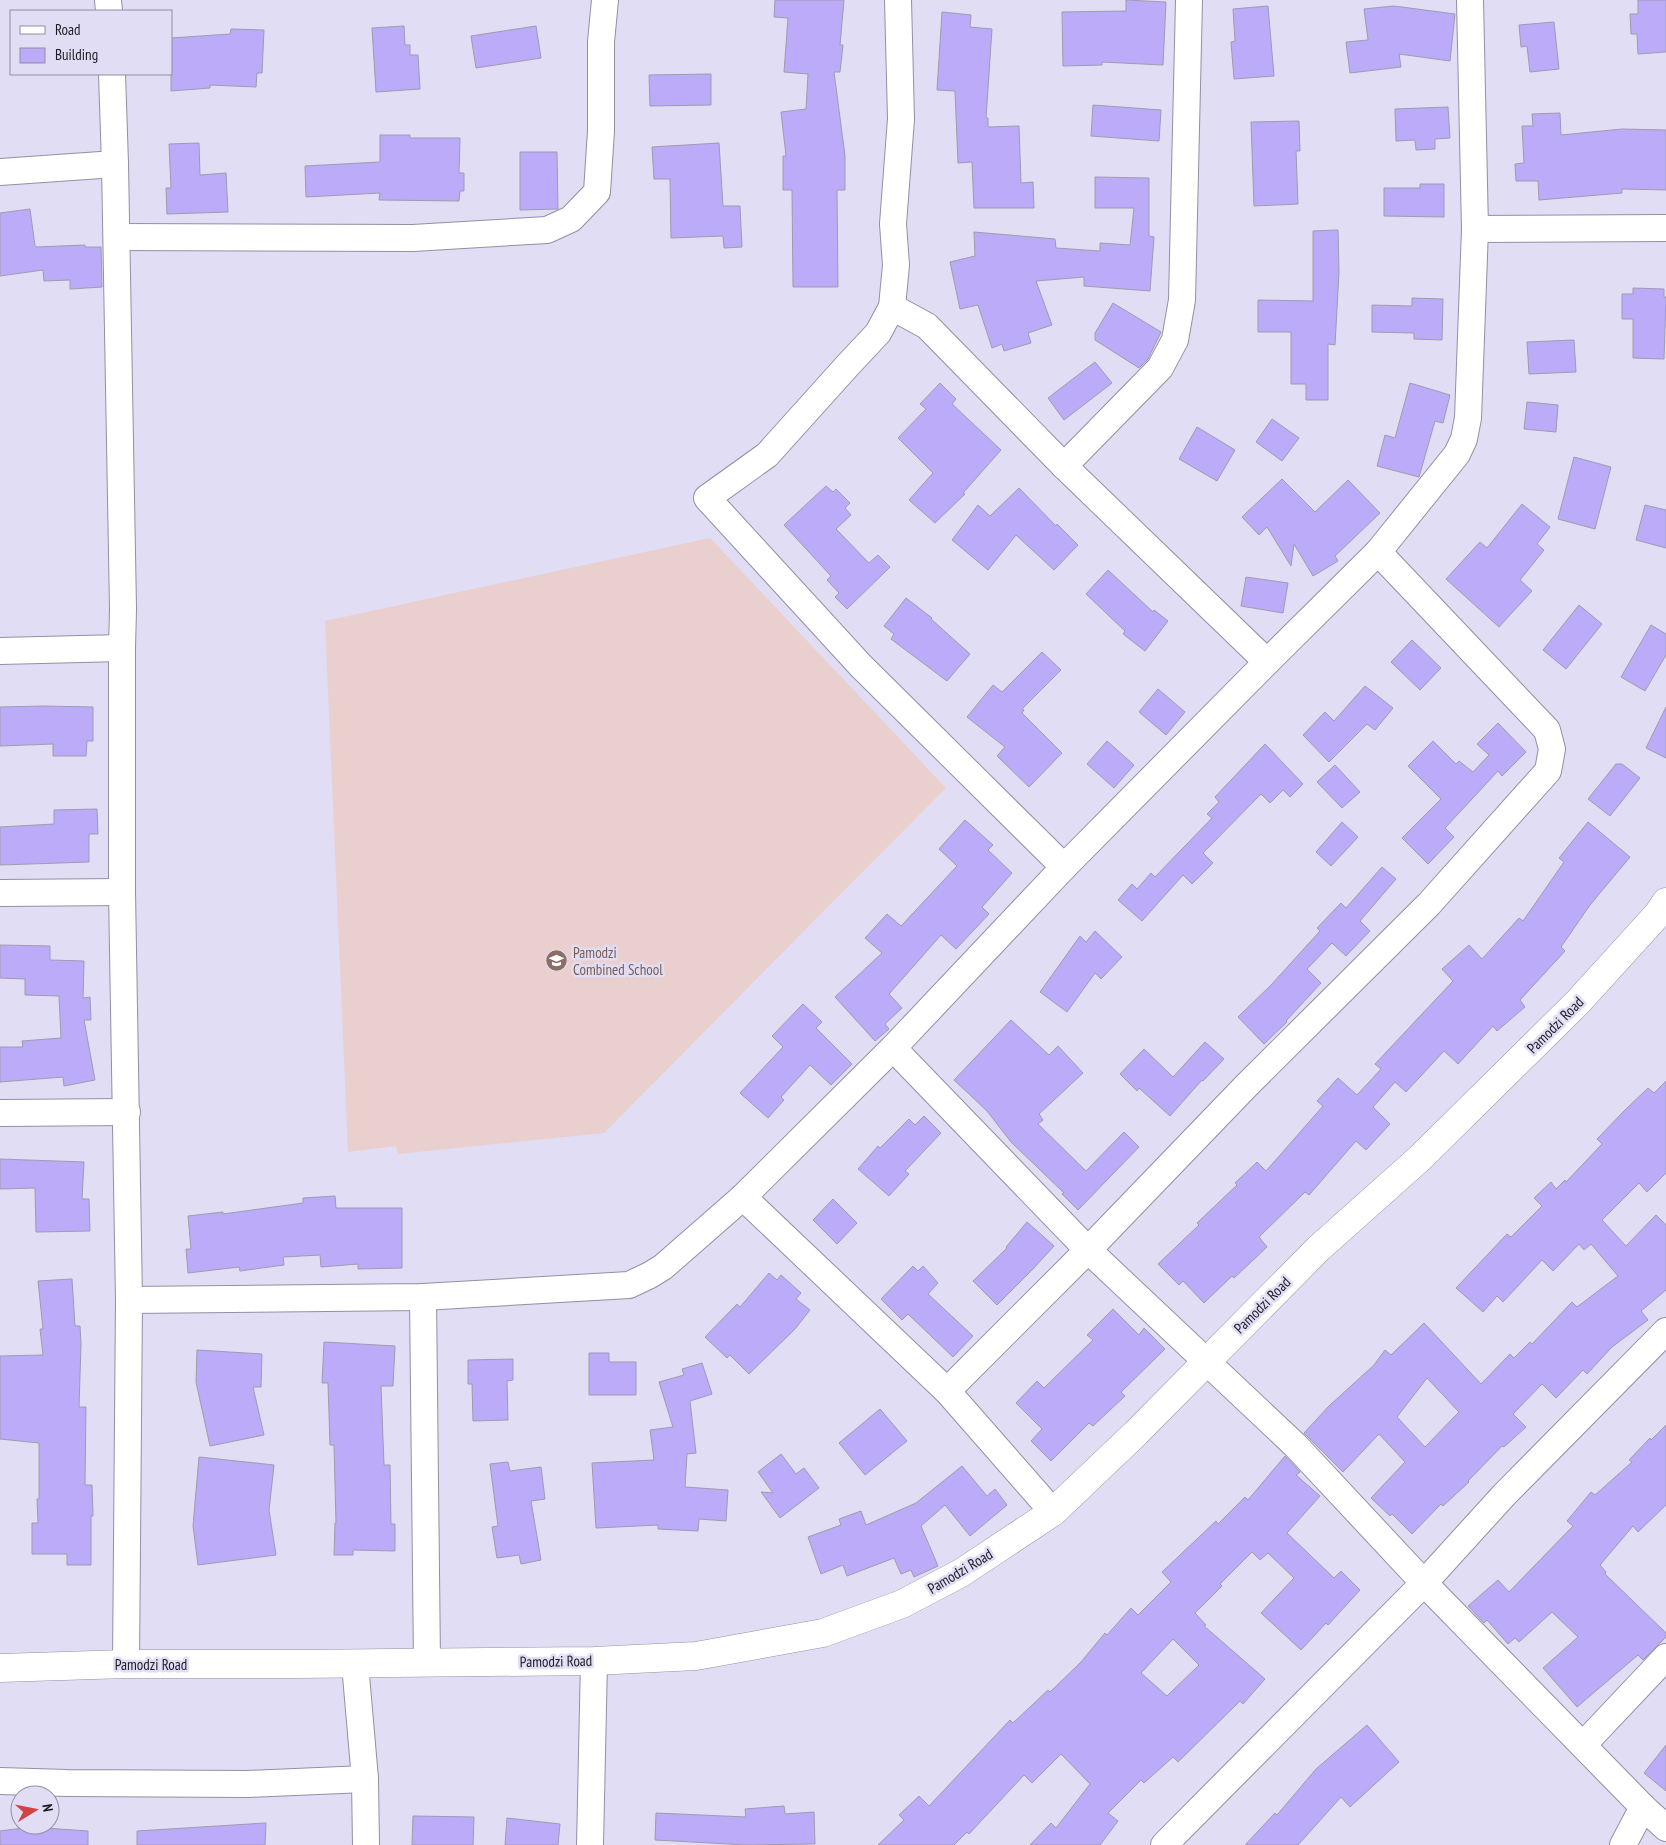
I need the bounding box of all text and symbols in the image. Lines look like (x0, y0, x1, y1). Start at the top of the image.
legend (10, 10, 172, 75)
text: Road (55, 20, 81, 39)
text: Building (55, 45, 98, 64)
place label: Pamodzi Combined School (573, 943, 663, 979)
school or university icon: Pamodzi Combined School (545, 949, 569, 973)
street label: Pamodzi Road (1523, 993, 1587, 1057)
street label: Pamodzi Road (1230, 1273, 1294, 1337)
street label: Pamodzi Road (924, 1544, 996, 1598)
street label: Pamodzi Road (520, 1651, 592, 1671)
street label: Pamodzi Road (115, 1655, 187, 1674)
north arrow (10, 1785, 60, 1835)
text: N (38, 1802, 57, 1813)

